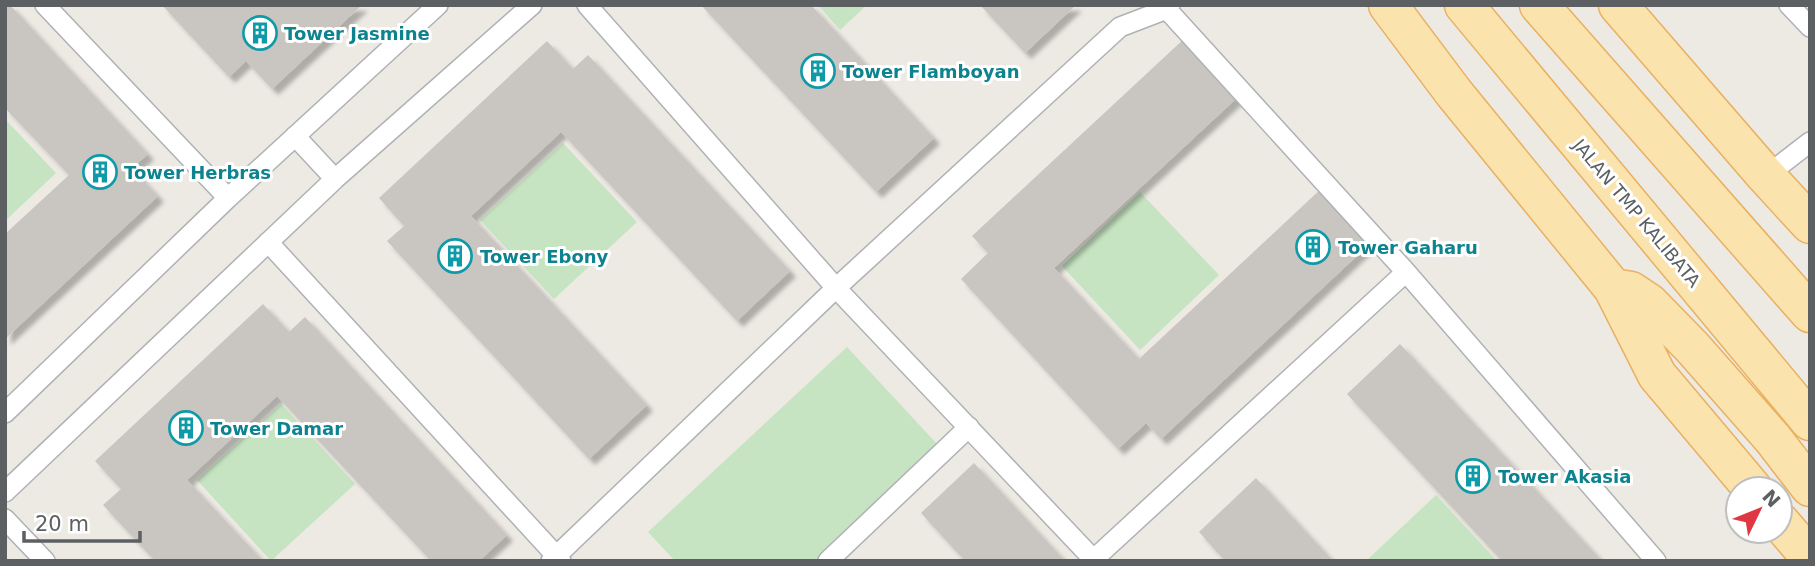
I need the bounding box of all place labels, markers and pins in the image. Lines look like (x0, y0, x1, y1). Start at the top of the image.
building icon: Tower Jasmine (241, 14, 279, 52)
place label: Tower Jasmine (284, 23, 430, 44)
building icon: Tower Flamboyan (799, 52, 837, 90)
place label: Tower Flamboyan (842, 61, 1020, 82)
building icon: Tower Herbras (81, 153, 119, 191)
place label: Tower Herbras (124, 162, 271, 183)
building icon: Tower Gaharu (1294, 228, 1332, 266)
building icon: Tower Ebony (436, 237, 474, 275)
place label: Tower Gaharu (1338, 237, 1478, 258)
place label: Tower Ebony (480, 246, 609, 267)
building icon: Tower Damar (167, 409, 205, 447)
place label: Tower Damar (210, 418, 343, 439)
building icon: Tower Akasia (1454, 457, 1492, 495)
place label: Tower Akasia (1498, 466, 1631, 487)

